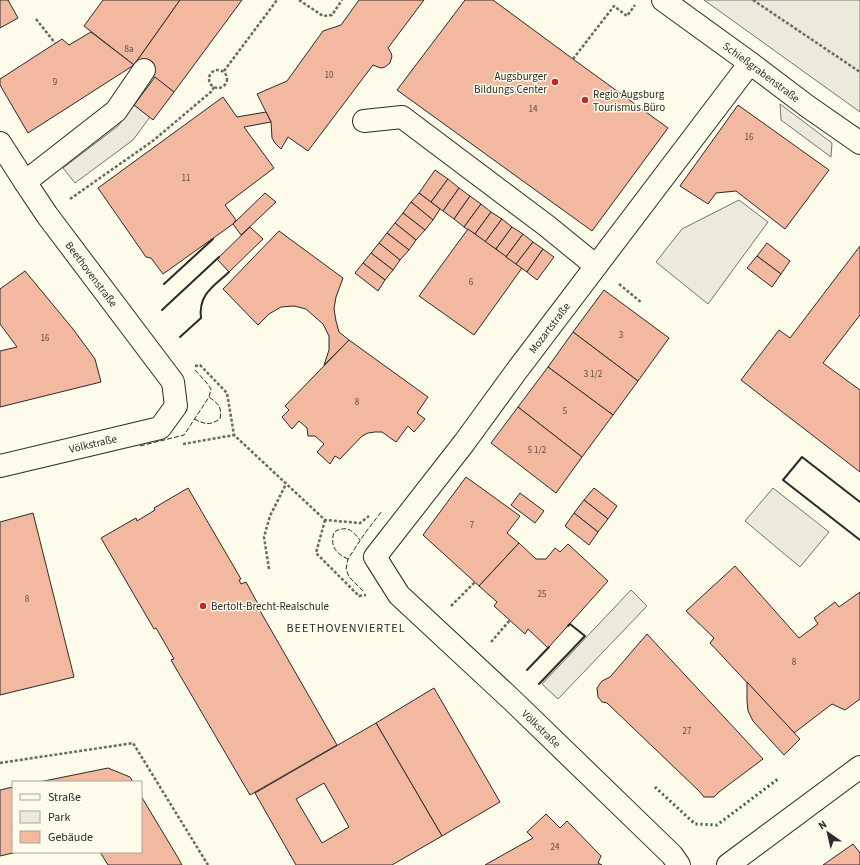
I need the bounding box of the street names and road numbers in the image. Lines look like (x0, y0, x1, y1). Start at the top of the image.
street label: Schießgrabenstraße (720, 38, 804, 106)
street label: Beethovenstraße (62, 238, 122, 310)
street label: Mozartstraße (525, 299, 574, 356)
street label: Völkstraße (68, 431, 119, 457)
street label: Völkstraße (518, 707, 564, 752)

